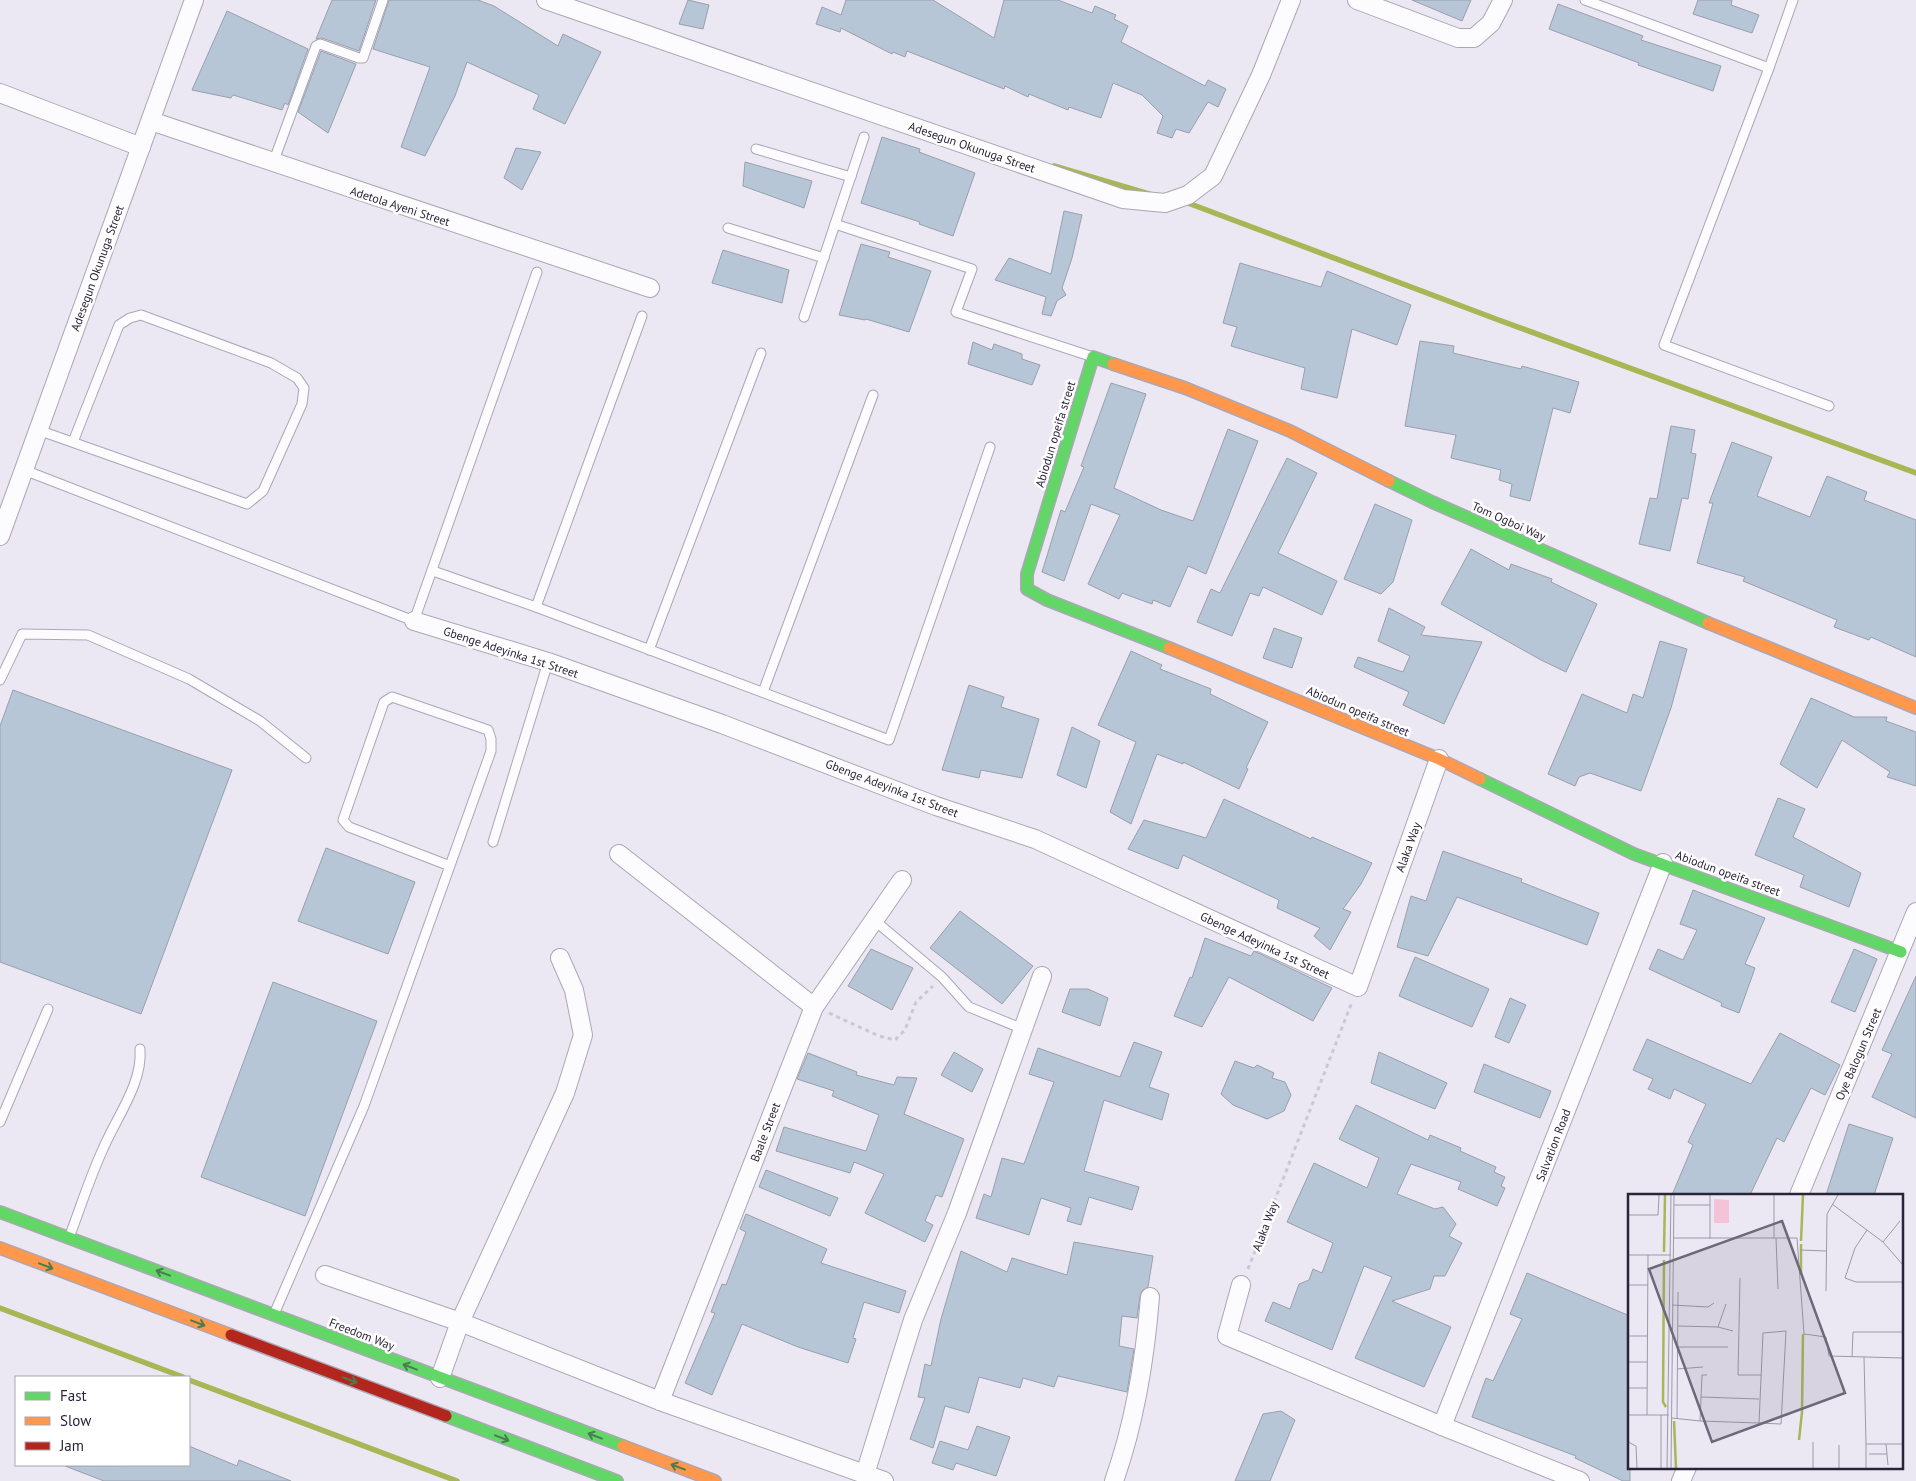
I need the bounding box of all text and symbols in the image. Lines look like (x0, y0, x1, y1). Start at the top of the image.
street label: Adesegun Okunuga Street (907, 118, 1037, 176)
street label: Adetola Ayeni Street (348, 183, 452, 229)
street label: Adesegun Okunuga Street (67, 203, 127, 333)
street label: Abiodun opeifa street (1032, 379, 1078, 489)
street label: Tom Ogboi Way (1470, 498, 1549, 544)
street label: Gbenge Adeyinka 1st Street (442, 623, 580, 681)
street label: Abiodun opeifa street (1304, 683, 1412, 739)
street label: Gbenge Adeyinka 1st Street (824, 756, 960, 820)
street label: Alaka Way (1392, 820, 1424, 874)
street label: Abiodun opeifa street (1674, 847, 1782, 899)
street label: Gbenge Adeyinka 1st Street (1198, 908, 1332, 982)
street label: Oye Balogun Street (1832, 1005, 1884, 1103)
street label: Baale Street (747, 1100, 783, 1164)
street label: Salvation Road (1532, 1107, 1574, 1183)
inset map (1628, 1194, 1904, 1468)
street label: Alaka Way (1249, 1199, 1281, 1253)
one-way arrow (38, 1262, 53, 1271)
one-way arrow (155, 1268, 171, 1277)
street label: Freedom Way (327, 1315, 397, 1353)
one-way arrow (189, 1319, 205, 1328)
one-way arrow (403, 1362, 418, 1371)
legend (15, 1376, 190, 1466)
one-way arrow (342, 1376, 357, 1385)
text: Fast (60, 1386, 87, 1405)
text: Slow (60, 1411, 91, 1430)
one-way arrow (588, 1431, 603, 1440)
one-way arrow (494, 1433, 509, 1443)
text: Jam (59, 1436, 84, 1455)
one-way arrow (671, 1462, 686, 1471)

